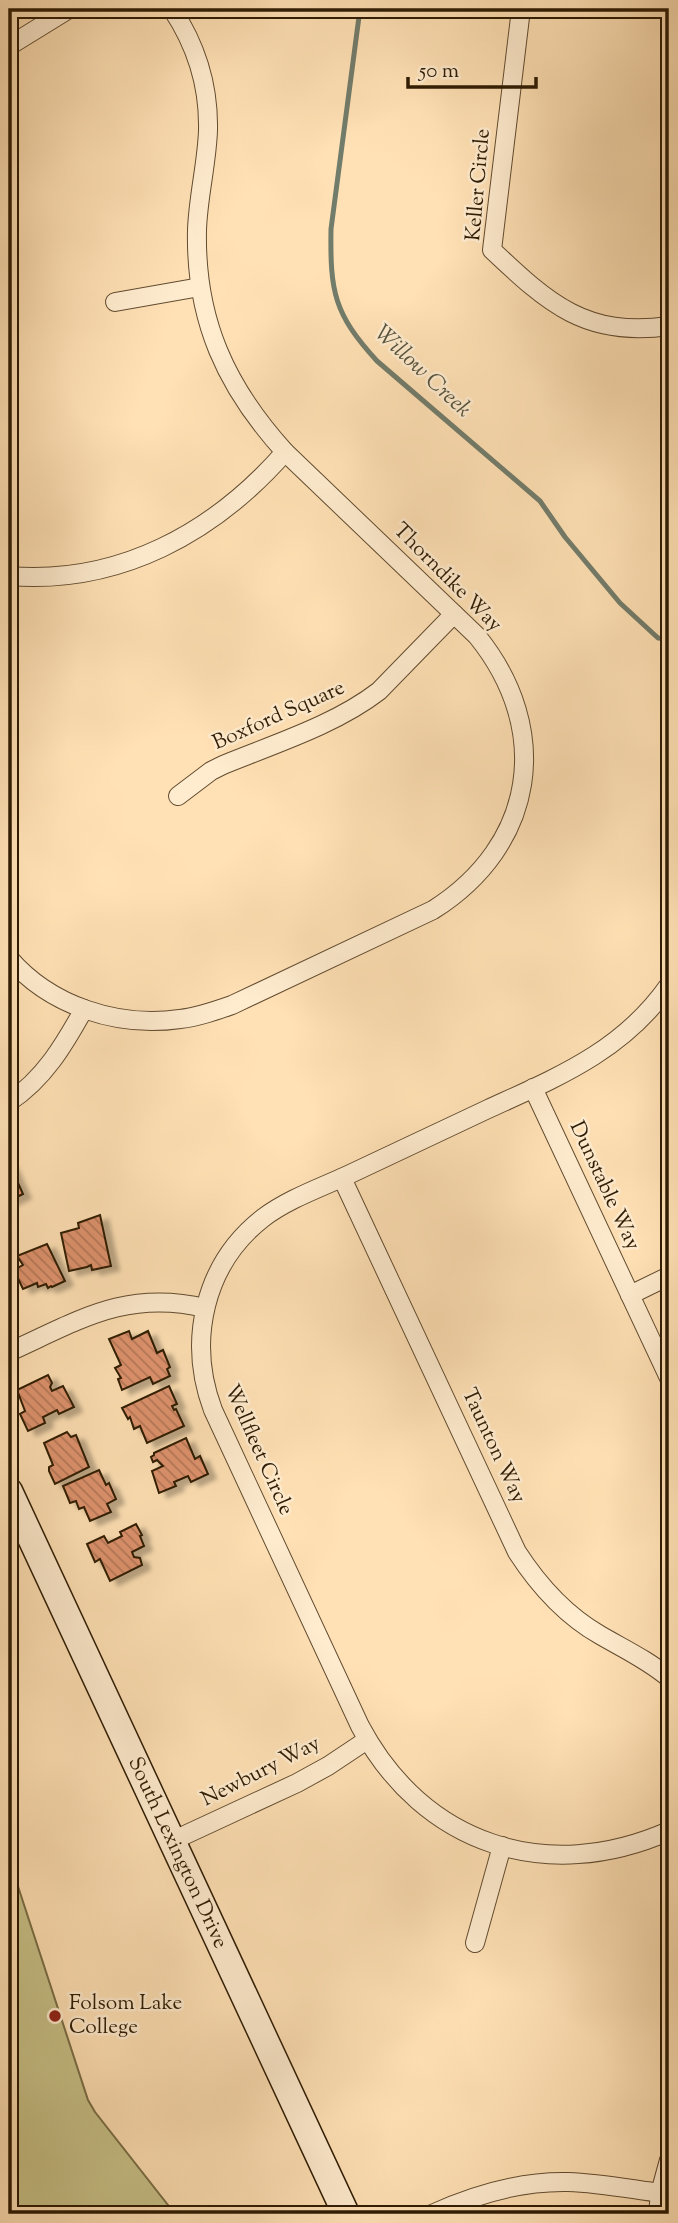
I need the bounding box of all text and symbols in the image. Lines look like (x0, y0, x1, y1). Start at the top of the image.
scale bar (408, 46, 536, 90)
text: 50 m (418, 57, 459, 87)
street label: Keller Circle (459, 128, 499, 242)
water label: Willow Creek (366, 318, 478, 426)
street label: Thorndike Way (386, 517, 509, 640)
street label: Boxford Square (208, 673, 350, 759)
street label: Dunstable Way (561, 1117, 647, 1256)
street label: Wellfleet Circle (216, 1380, 300, 1520)
street label: Taunton Way (453, 1383, 533, 1509)
street label: Newbury Way (196, 1729, 326, 1815)
street label: South Lexington Drive (119, 1752, 235, 1954)
place label: Folsom Lake College (69, 1989, 182, 2043)
marker: Folsom Lake College (47, 2008, 63, 2024)

